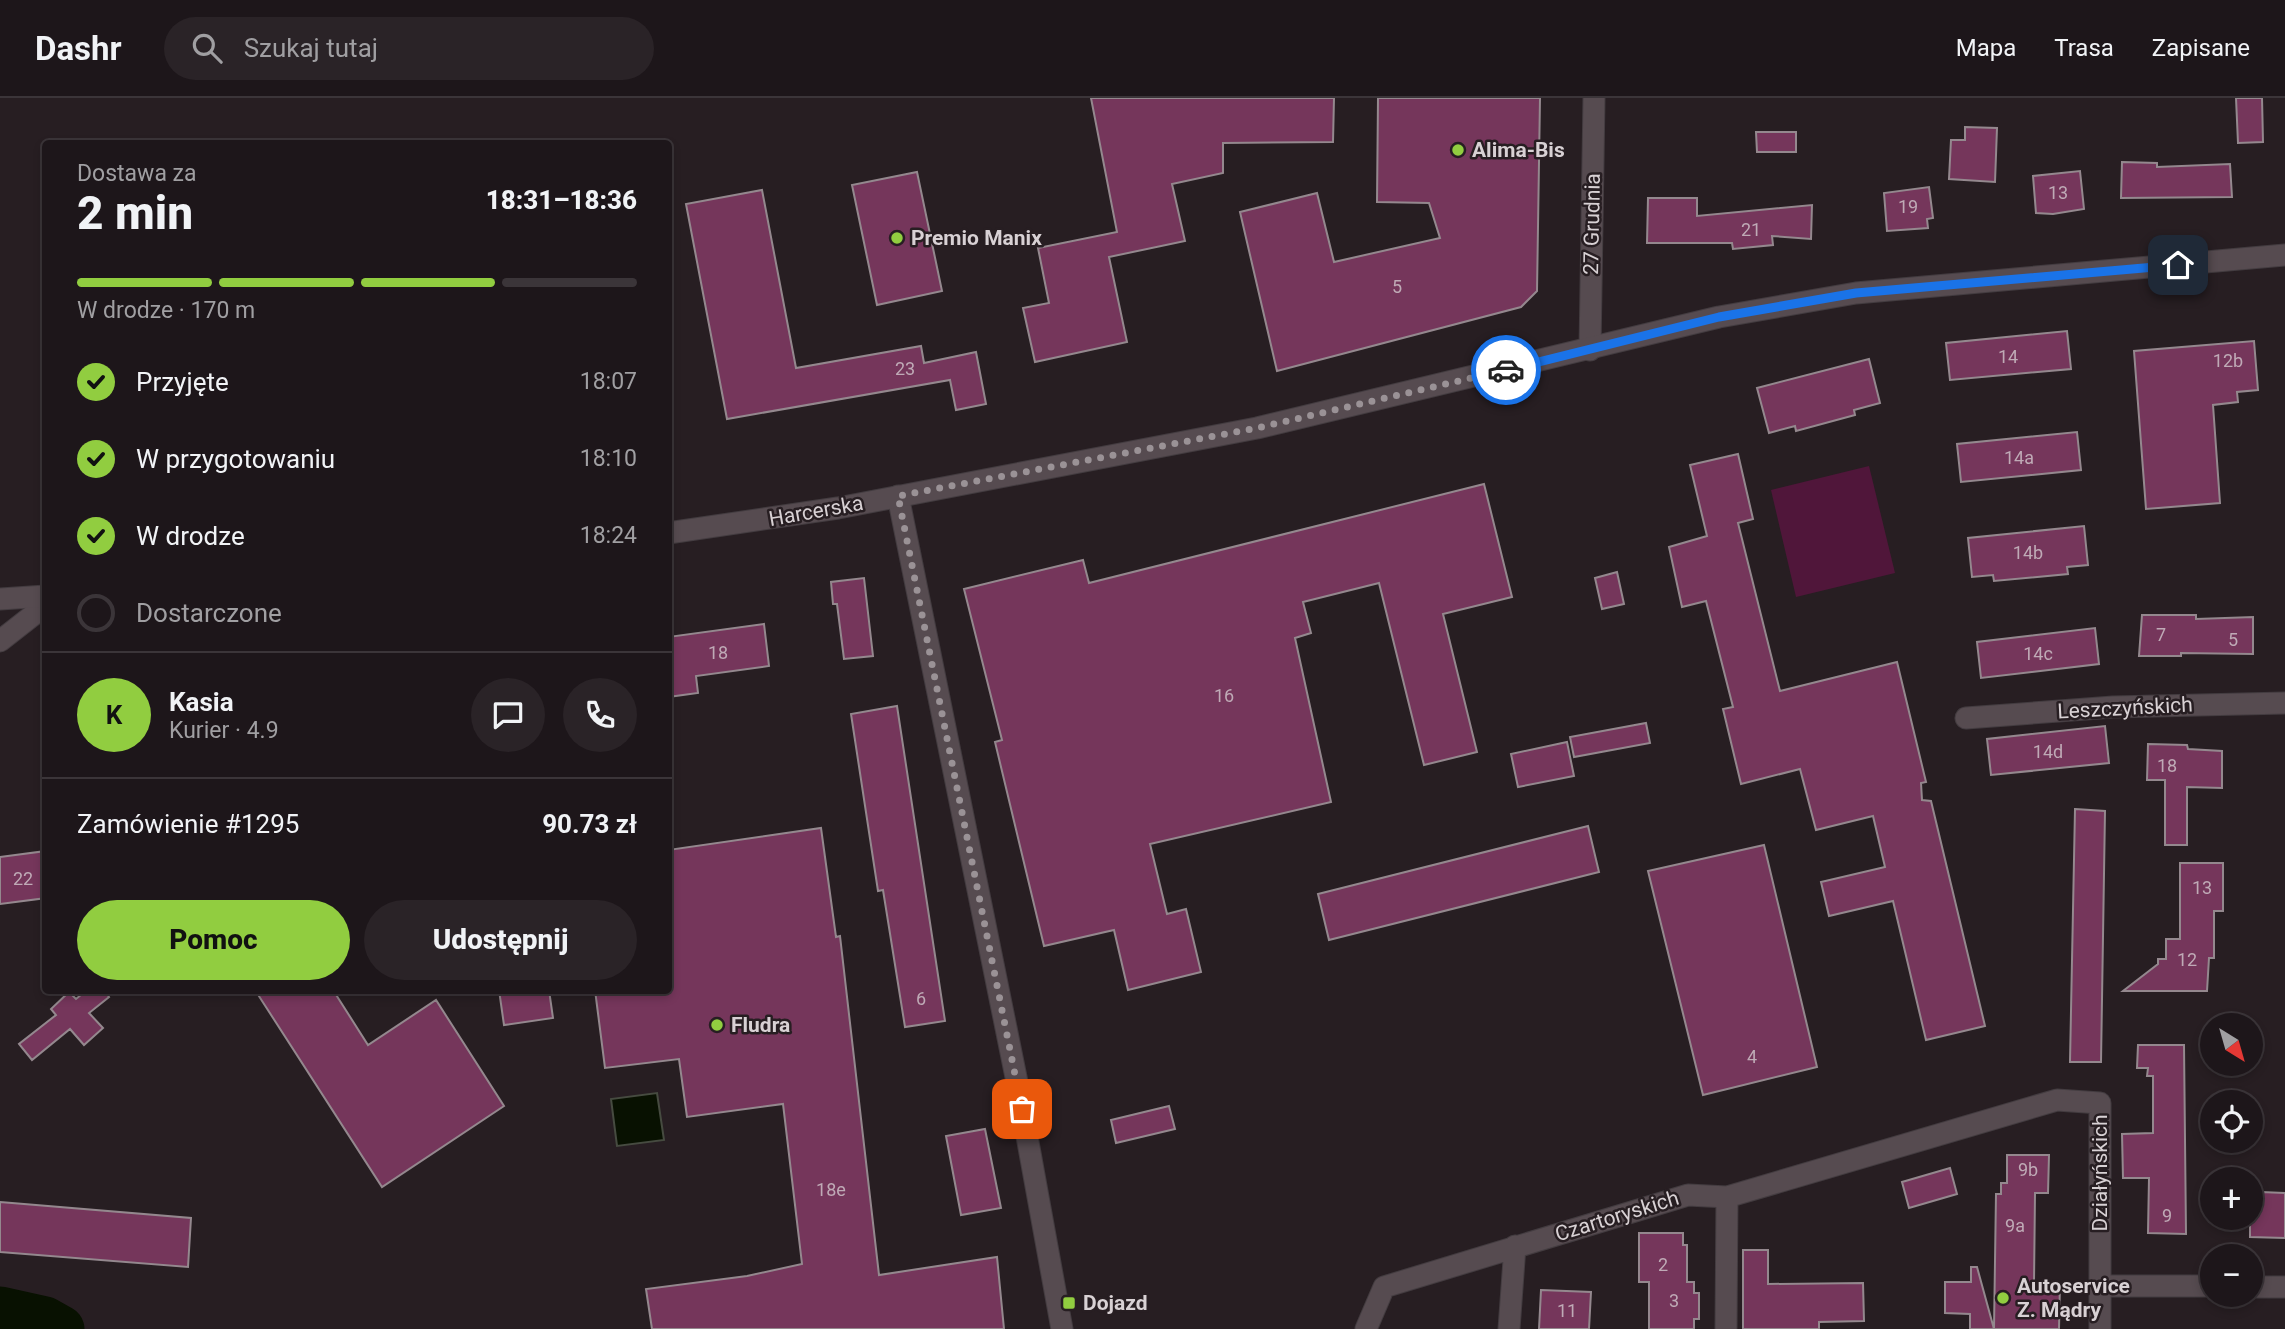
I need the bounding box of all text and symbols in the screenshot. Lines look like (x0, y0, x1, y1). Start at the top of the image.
search box (164, 17, 654, 80)
text: Dashr (35, 29, 122, 68)
icon: search (188, 29, 226, 67)
text: Szukaj tutaj (244, 33, 378, 63)
text: Mapa (1956, 34, 2016, 62)
text: Trasa (2054, 34, 2114, 62)
text: Zapisane (2152, 34, 2250, 62)
place label: Alima-Bis (1472, 138, 1565, 162)
marker: Alima-Bis (1450, 142, 1466, 158)
text: Dostawa za (77, 160, 197, 187)
street label: 27 Grudnia (1579, 173, 1605, 275)
house number: 13 (2048, 182, 2068, 203)
text: 18:31–18:36 (486, 185, 637, 215)
text: 2 min (77, 186, 193, 240)
house number: 19 (1898, 196, 1918, 217)
house number: 21 (1741, 219, 1761, 240)
place label: Premio Manix (911, 226, 1042, 250)
marker: Premio Manix (889, 230, 905, 246)
pin (2148, 235, 2208, 295)
icon: home (2159, 246, 2197, 284)
house number: 5 (1392, 276, 1402, 297)
text: W drodze · 170 m (77, 297, 255, 324)
courier (1471, 335, 1541, 405)
house number: 14 (1998, 346, 2018, 367)
house number: 12b (2213, 350, 2243, 371)
icon: car (1487, 351, 1525, 389)
house number: 23 (895, 358, 915, 379)
icon: check (77, 363, 115, 401)
text: Przyjęte (136, 367, 229, 397)
text: 18:07 (580, 368, 637, 395)
icon: check (77, 440, 115, 478)
text: W przygotowaniu (136, 444, 335, 474)
text: 18:10 (580, 445, 637, 472)
house number: 14a (2004, 447, 2034, 468)
street label: Harcerska (767, 491, 865, 531)
icon: check (77, 517, 115, 555)
text: W drodze (136, 521, 245, 551)
text: 18:24 (580, 522, 637, 549)
house number: 14b (2013, 542, 2043, 563)
text: Dostarczone (136, 598, 282, 628)
house number: 7 (2156, 624, 2166, 645)
house number: 5 (2228, 629, 2238, 650)
house number: 18 (708, 642, 728, 663)
house number: 14c (2023, 643, 2053, 664)
button: chat (471, 678, 545, 752)
button: phone (563, 678, 637, 752)
house number: 16 (1214, 685, 1234, 706)
text: Kasia (169, 687, 234, 717)
street label: Leszczyńskich (2057, 692, 2193, 724)
text: K (106, 700, 122, 730)
text: Kurier · 4.9 (169, 717, 279, 744)
house number: 14d (2033, 741, 2063, 762)
house number: 18 (2157, 755, 2177, 776)
text: Zamówienie #1295 (77, 809, 299, 839)
text: 90.73 zł (542, 809, 637, 839)
house number: 22 (13, 868, 33, 889)
house number: 13 (2192, 877, 2212, 898)
button: Pomoc (77, 900, 350, 980)
button: Udostępnij (364, 900, 637, 980)
house number: 12 (2177, 949, 2197, 970)
house number: 6 (916, 988, 926, 1009)
place label: Fludra (731, 1013, 790, 1037)
north arrow (2200, 1013, 2263, 1076)
map controls (2200, 1013, 2263, 1307)
marker: Fludra (709, 1017, 725, 1033)
house number: 4 (1747, 1046, 1757, 1067)
pin (992, 1079, 1052, 1139)
icon: bag (1003, 1090, 1041, 1128)
button: locate (2200, 1090, 2263, 1153)
street label: Działyńskich (2088, 1114, 2112, 1232)
house number: 9b (2018, 1159, 2038, 1180)
button: + (2200, 1167, 2263, 1230)
house number: 18e (816, 1179, 846, 1200)
street label: Czartoryskich (1552, 1186, 1682, 1246)
house number: 9 (2162, 1205, 2172, 1226)
house number: 9a (2005, 1215, 2025, 1236)
button: − (2200, 1244, 2263, 1307)
house number: 2 (1658, 1254, 1668, 1275)
place label: Autoservice Z. Mądry (2017, 1274, 2130, 1322)
house number: 3 (1669, 1290, 1679, 1311)
marker: Autoservice Z. Mądry (1995, 1290, 2011, 1306)
place label: Dojazd (1083, 1291, 1148, 1315)
marker: Dojazd (1061, 1295, 1077, 1311)
house number: 11 (1557, 1300, 1577, 1321)

